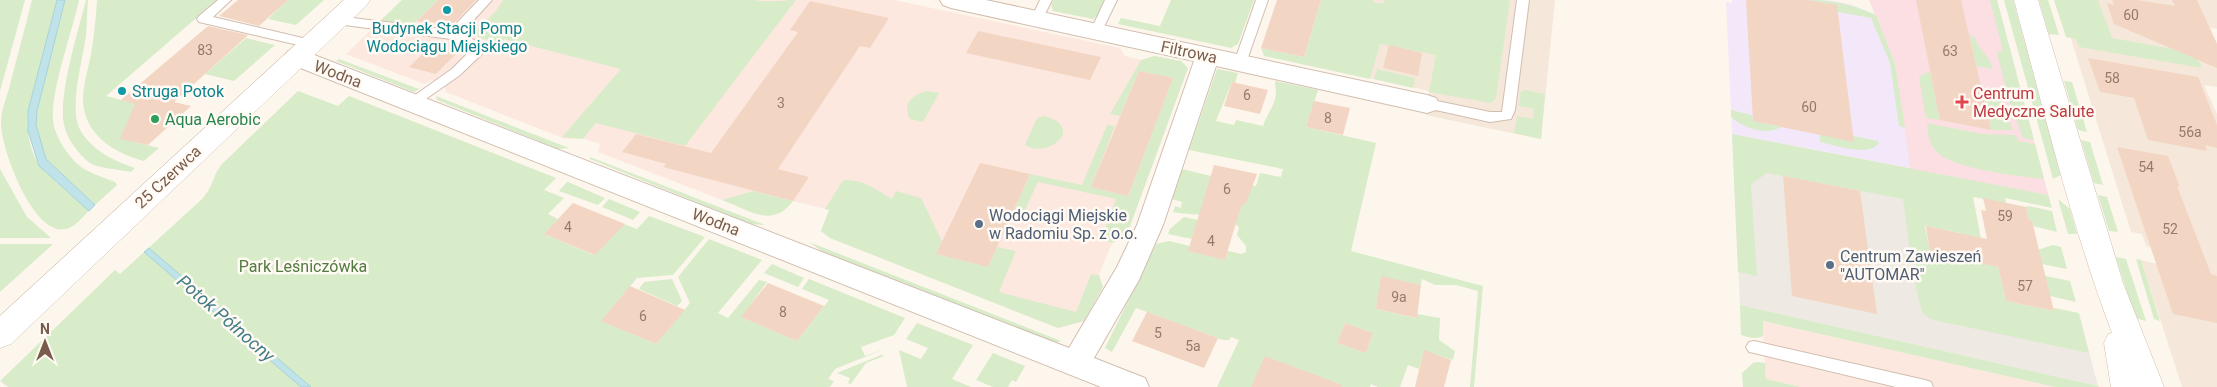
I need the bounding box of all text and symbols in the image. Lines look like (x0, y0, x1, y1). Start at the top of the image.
marker: Budynek Stacji Pomp Wodociągu Miejskiego (441, 4, 453, 16)
house number: 60 (2123, 7, 2139, 23)
place label: Budynek Stacji Pomp Wodociągu Miejskiego (367, 19, 528, 56)
street label: Filtrowa (1159, 37, 1219, 67)
house number: 83 (197, 42, 213, 58)
house number: 63 (1942, 43, 1958, 59)
street label: Wodna (311, 56, 365, 92)
house number: 58 (2104, 70, 2120, 86)
place label: Struga Potok (132, 82, 225, 101)
place label: Centrum Medyczne Salute (1973, 84, 2094, 121)
marker: Struga Potok (116, 85, 128, 97)
house number: 6 (1243, 87, 1251, 103)
house number: 3 (777, 95, 785, 111)
marker: Centrum Medyczne Salute (1955, 95, 1969, 109)
house number: 60 (1801, 99, 1817, 115)
place label: Aqua Aerobic (165, 110, 261, 129)
house number: 8 (1324, 110, 1332, 126)
marker: Aqua Aerobic (149, 113, 161, 125)
house number: 56a (2178, 124, 2202, 140)
street label: 25 Czerwca (131, 142, 205, 212)
house number: 54 (2138, 159, 2154, 175)
house number: 6 (1223, 181, 1231, 197)
street label: Wodna (689, 204, 743, 240)
place label: Wodociągi Miejskie w Radomiu Sp. z o.o. (989, 206, 1138, 243)
house number: 59 (1997, 208, 2013, 224)
marker: Wodociągi Miejskie w Radomiu Sp. z o.o. (973, 218, 985, 230)
house number: 4 (564, 219, 572, 235)
house number: 52 (2162, 221, 2178, 237)
house number: 4 (1207, 233, 1215, 249)
place label: Centrum Zawieszeń "AUTOMAR" (1840, 247, 1981, 284)
park label: Park Leśniczówka (239, 257, 367, 276)
marker: Centrum Zawieszeń "AUTOMAR" (1824, 259, 1836, 271)
water label: Potok Północny (173, 270, 279, 366)
house number: 57 (2017, 278, 2033, 294)
house number: 9a (1391, 289, 1407, 305)
house number: 8 (779, 304, 787, 320)
house number: 6 (639, 308, 647, 324)
north arrow (20, 317, 70, 367)
text: N (40, 321, 50, 337)
house number: 5 (1154, 325, 1162, 341)
house number: 5a (1185, 338, 1201, 354)

